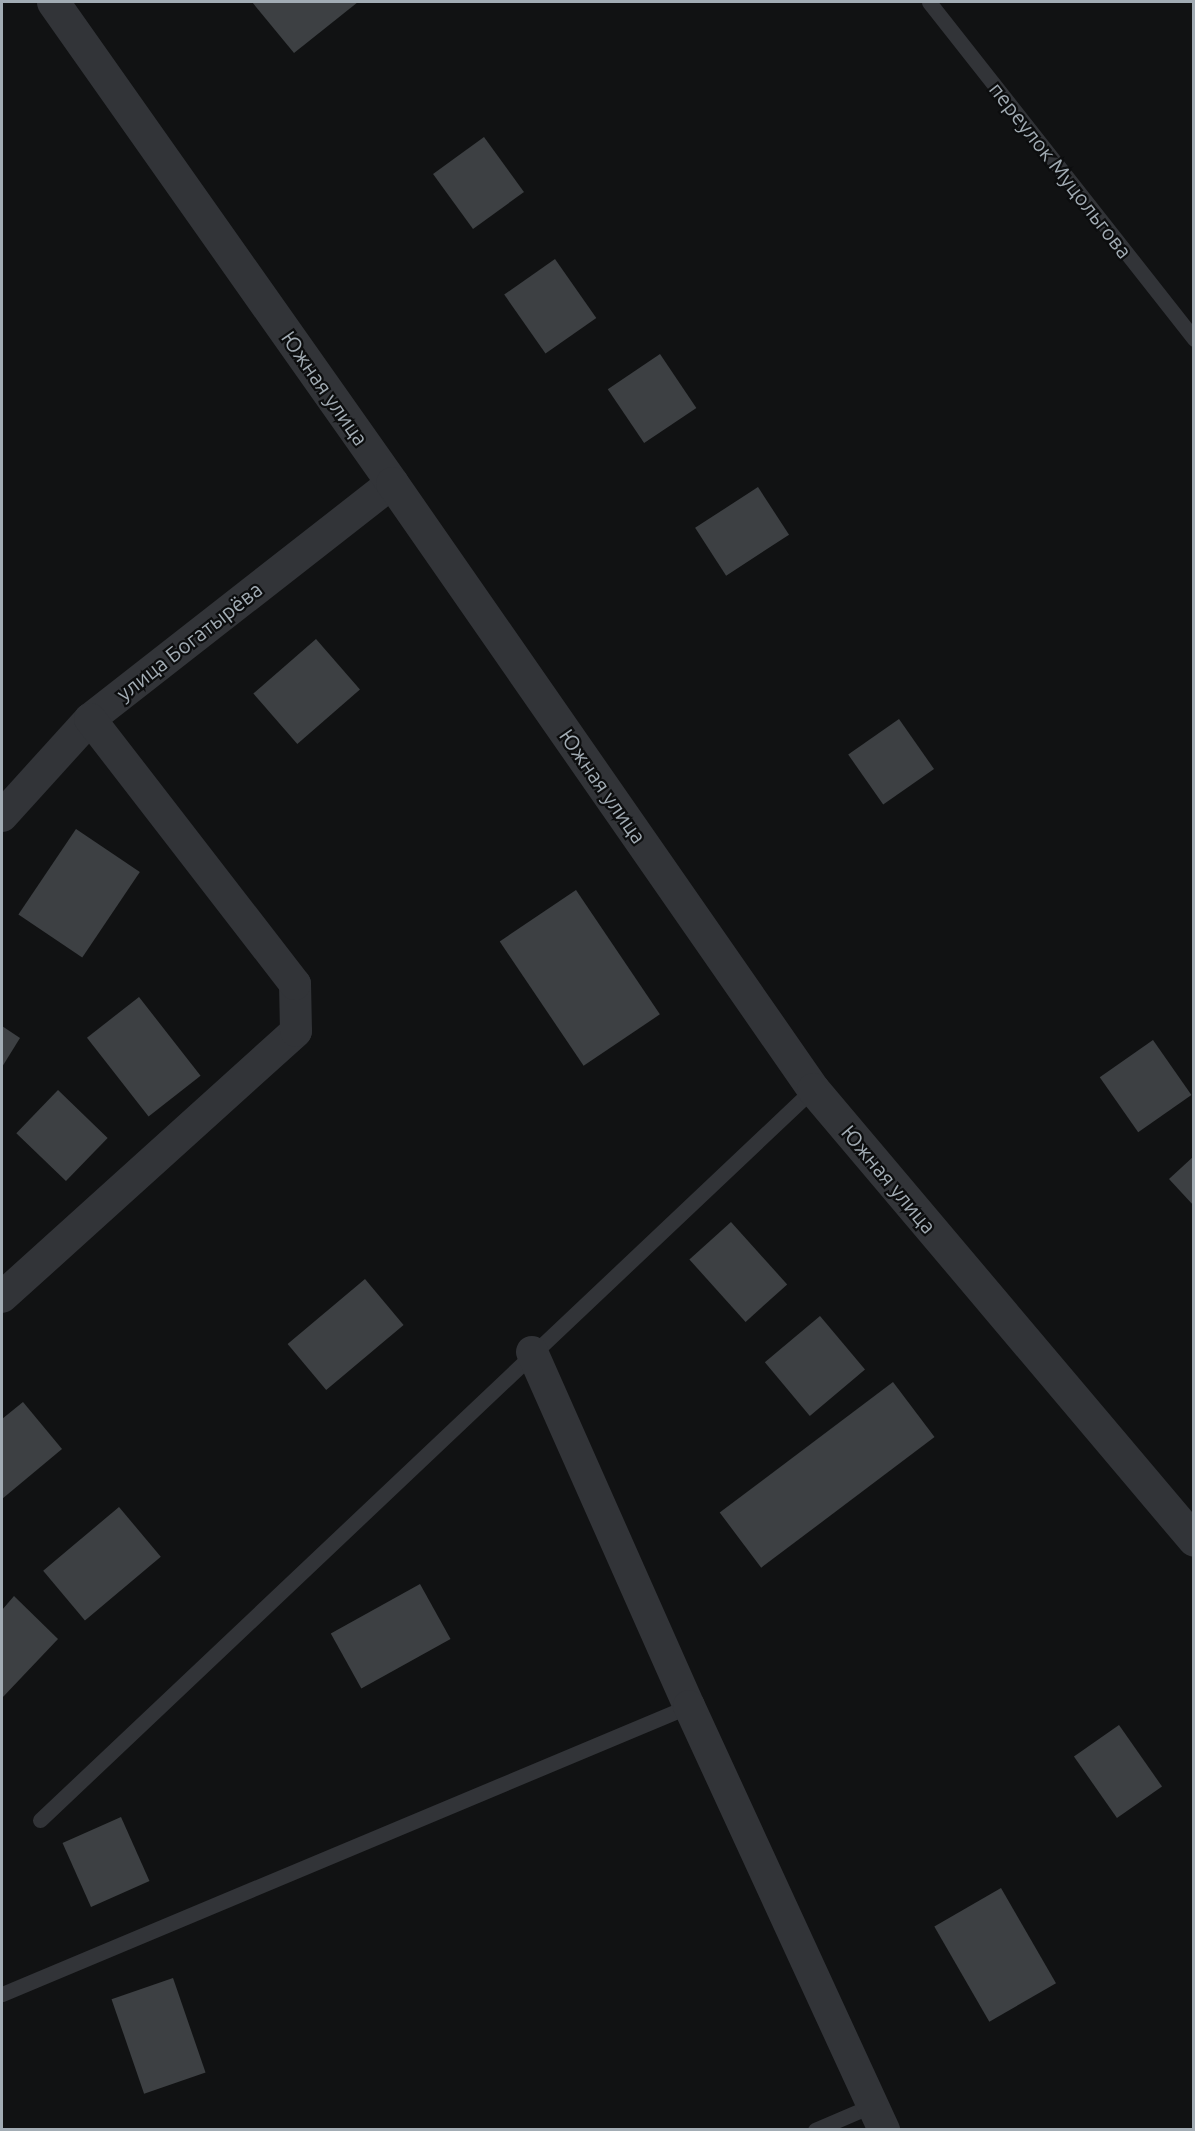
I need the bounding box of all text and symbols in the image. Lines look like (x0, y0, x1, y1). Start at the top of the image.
street label: переулок Муцольгова (984, 77, 1138, 263)
street label: Южная улица (276, 326, 374, 450)
street label: улица Богатырёва (111, 576, 267, 706)
street label: Южная улица (554, 724, 652, 848)
street label: Южная улица (836, 1120, 942, 1238)

